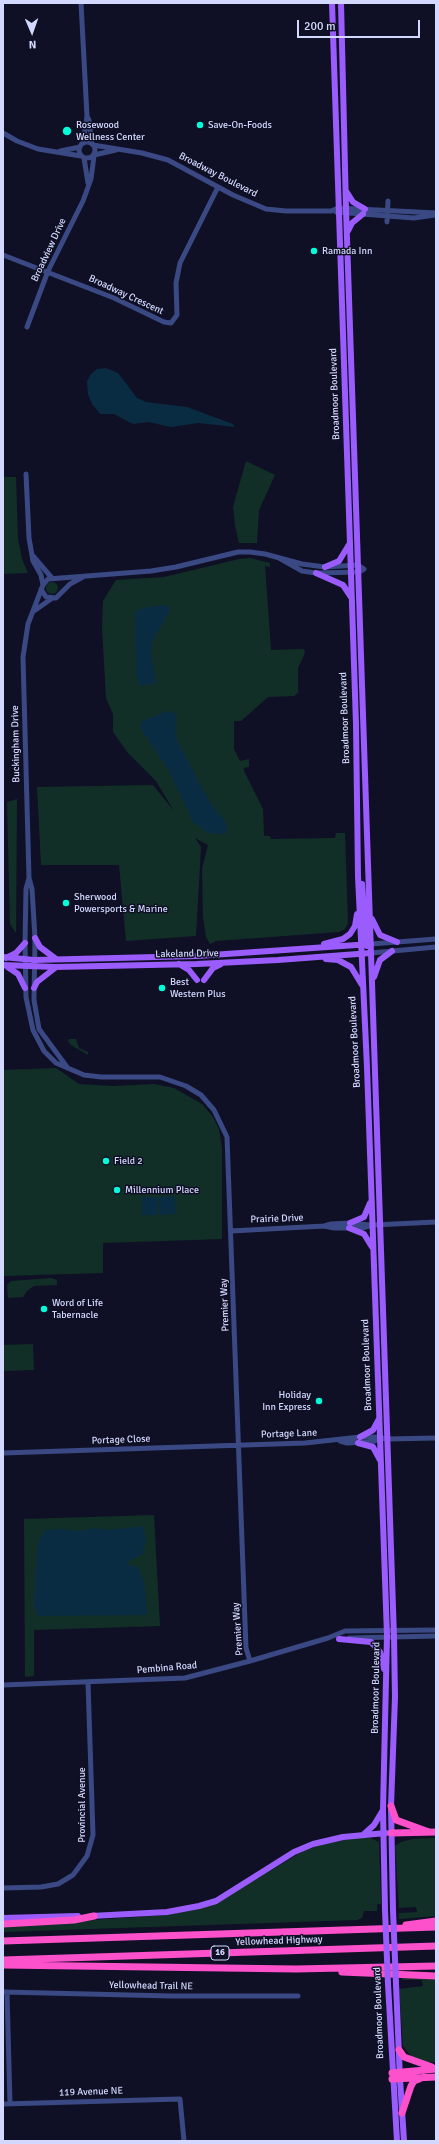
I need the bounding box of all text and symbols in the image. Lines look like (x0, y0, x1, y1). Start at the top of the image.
north arrow (12, 12, 52, 52)
scale bar (299, 12, 422, 38)
text: 200 m (304, 19, 336, 34)
text: N (28, 38, 36, 51)
place label: Rosewood Wellness Center (76, 119, 145, 142)
place label: Save-On-Foods (208, 119, 272, 131)
marker: Save-On-Foods (195, 120, 205, 130)
marker: Rosewood Wellness Center (61, 125, 73, 137)
street label: Broadway Boulevard (177, 150, 259, 200)
street label: Broadview Drive (29, 216, 69, 284)
place label: Ramada Inn (322, 245, 372, 257)
marker: Ramada Inn (309, 246, 319, 256)
street label: Broadway Crescent (87, 272, 165, 318)
street label: Broadmoor Boulevard (327, 348, 343, 440)
street label: Broadmoor Boulevard (337, 672, 353, 764)
street label: Buckingham Drive (9, 705, 23, 783)
place label: Sherwood Powersports & Marine (74, 891, 168, 914)
marker: Sherwood Powersports & Marine (61, 898, 71, 908)
street label: Lakeland Drive (155, 947, 219, 961)
place label: Best Western Plus (170, 976, 226, 1000)
marker: Best Western Plus (157, 983, 167, 993)
street label: Broadmoor Boulevard (347, 996, 363, 1088)
place label: Field 2 (114, 1155, 143, 1167)
marker: Field 2 (101, 1156, 111, 1166)
place label: Millennium Place (125, 1184, 199, 1196)
marker: Millennium Place (112, 1185, 122, 1195)
street label: Prairie Drive (250, 1212, 304, 1226)
street label: Premier Way (218, 1278, 232, 1332)
place label: Word of Life Tabernacle (52, 1297, 103, 1320)
marker: Word of Life Tabernacle (39, 1304, 49, 1314)
street label: Broadmoor Boulevard (359, 1319, 375, 1411)
place label: Holiday Inn Express (262, 1389, 311, 1412)
marker: Holiday Inn Express (314, 1396, 324, 1406)
street label: Portage Lane (261, 1427, 317, 1441)
street label: Portage Close (91, 1433, 151, 1447)
street label: Premier Way (230, 1602, 246, 1656)
street label: Broadmoor Boulevard (369, 1642, 383, 1734)
street label: Pembina Road (136, 1659, 198, 1677)
street label: Provincial Avenue (76, 1767, 88, 1843)
street label: Yellowhead Highway (235, 1933, 323, 1949)
road number: 16 (211, 1946, 229, 1960)
street label: Broadmoor Boulevard (371, 1967, 387, 2059)
street label: Yellowhead Trail NE (109, 1979, 193, 1993)
street label: 119 Avenue NE (59, 2085, 123, 2099)

